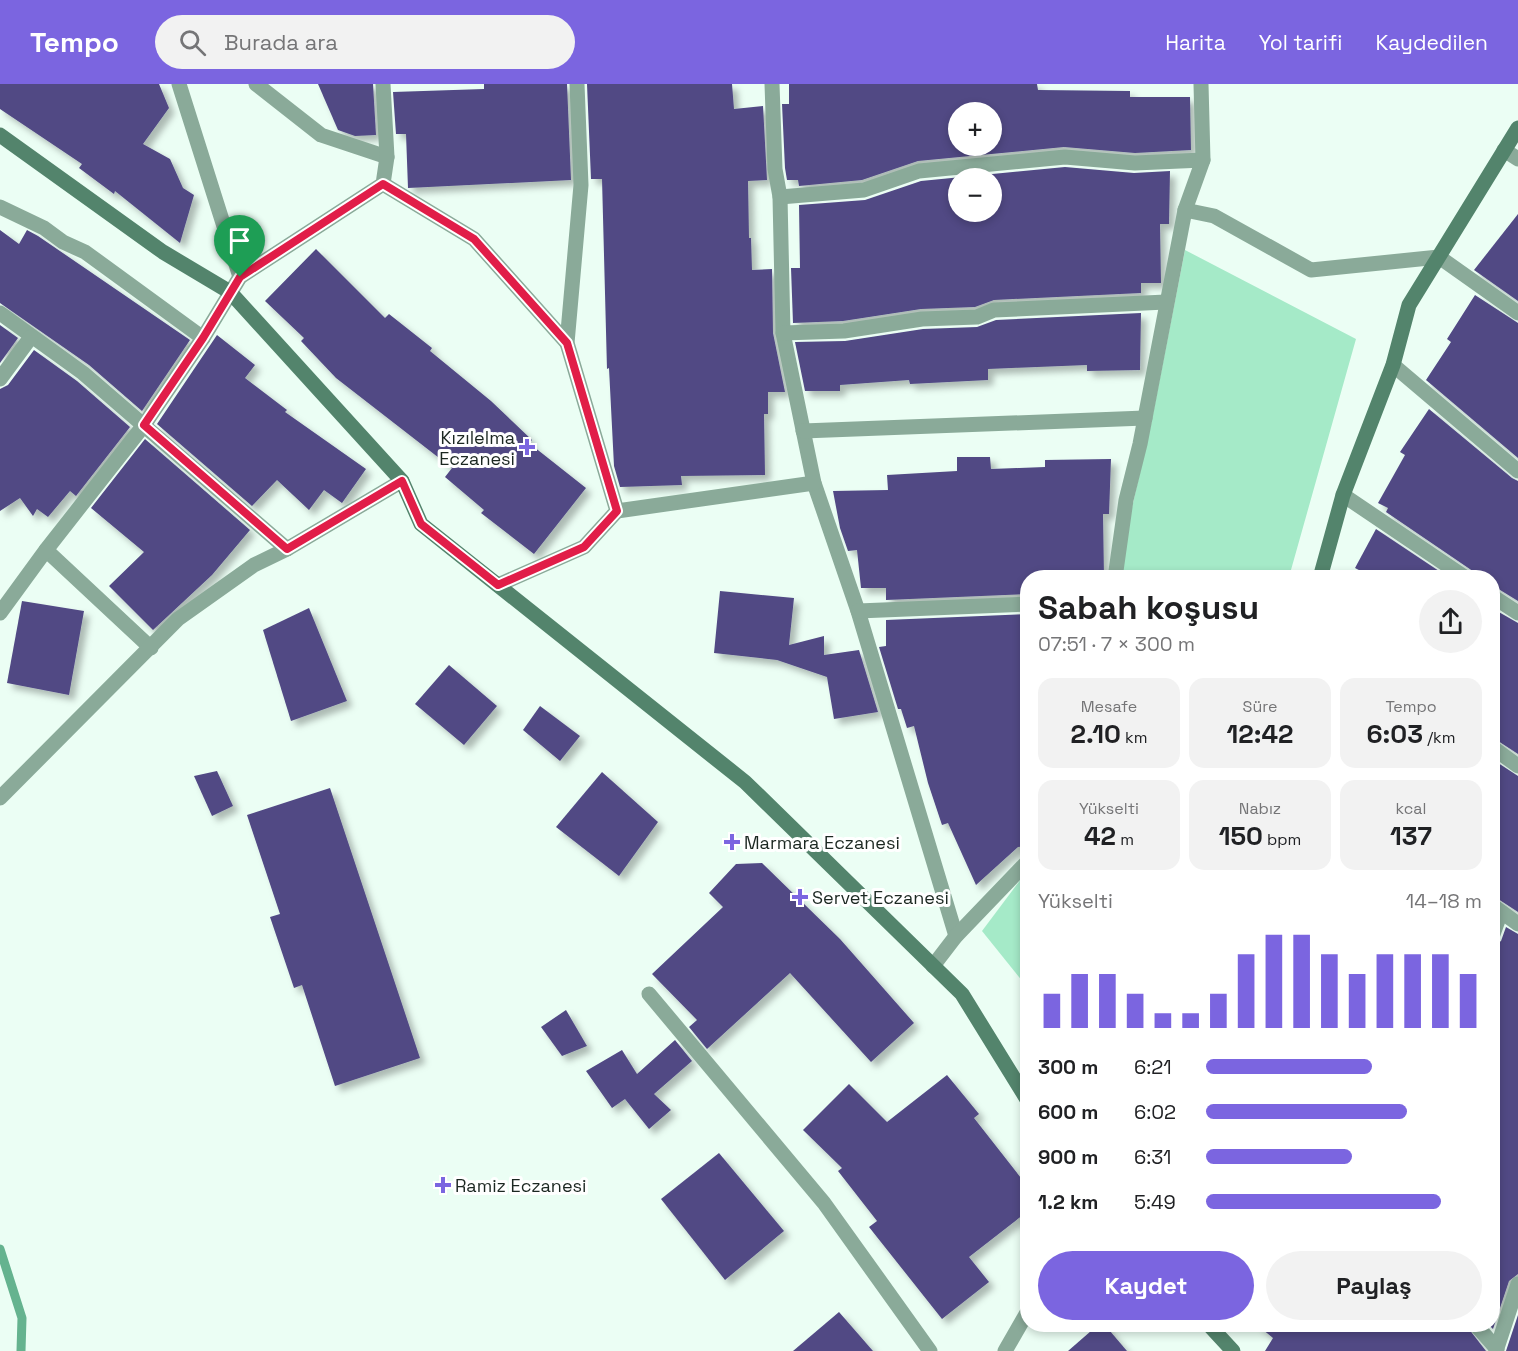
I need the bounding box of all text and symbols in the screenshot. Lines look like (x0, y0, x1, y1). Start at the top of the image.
search box (155, 15, 575, 69)
text: Tempo (30, 24, 119, 60)
icon: search (176, 26, 209, 59)
text: Burada ara (224, 28, 338, 56)
text: Harita (1165, 29, 1226, 56)
text: Yol tarifi (1259, 29, 1342, 56)
text: Kaydedilen (1375, 29, 1488, 56)
map controls (948, 102, 1002, 222)
button: + (948, 102, 1002, 156)
button: − (948, 168, 1002, 222)
pin (214, 215, 265, 277)
icon: arrive (223, 224, 256, 257)
place label: Kızılelma Eczanesi (439, 426, 515, 470)
marker: Kızılelma Eczanesi (520, 440, 534, 454)
text: Sabah koşusu (1038, 587, 1259, 629)
button: share (1419, 590, 1482, 653)
text: 07:51 · 7 × 300 m (1038, 631, 1195, 657)
text: Mesafe (1081, 696, 1137, 717)
text: Süre (1243, 696, 1277, 717)
text: Tempo (1385, 696, 1437, 717)
text: 2.10 (1071, 717, 1121, 751)
text: 12:42 (1227, 717, 1293, 751)
text: 6:03 (1367, 717, 1423, 751)
text: km (1121, 727, 1147, 748)
text: /km (1423, 727, 1455, 748)
text: Yükselti (1079, 798, 1139, 819)
text: Nabız (1239, 798, 1281, 819)
text: kcal (1396, 798, 1426, 819)
text: 42 (1084, 819, 1116, 853)
text: 150 (1219, 819, 1263, 853)
text: 137 (1390, 819, 1432, 853)
text: m (1116, 829, 1134, 850)
text: bpm (1263, 829, 1301, 850)
place label: Marmara Eczanesi (744, 831, 900, 854)
marker: Marmara Eczanesi (725, 835, 739, 849)
place label: Servet Eczanesi (812, 886, 949, 909)
text: Yükselti (1038, 888, 1113, 914)
text: 14–18 m (1406, 888, 1482, 914)
marker: Servet Eczanesi (793, 890, 807, 904)
text: 300 m (1038, 1054, 1098, 1080)
text: 6:21 (1134, 1054, 1172, 1080)
text: 600 m (1038, 1099, 1098, 1125)
text: 6:02 (1134, 1099, 1176, 1125)
text: 900 m (1038, 1144, 1098, 1170)
text: 6:31 (1134, 1144, 1171, 1170)
place label: Ramiz Eczanesi (455, 1174, 586, 1197)
marker: Ramiz Eczanesi (436, 1178, 450, 1192)
text: 1.2 km (1038, 1189, 1098, 1215)
text: 5:49 (1134, 1189, 1176, 1215)
button: Kaydet (1038, 1251, 1254, 1320)
button: Paylaş (1266, 1251, 1482, 1320)

